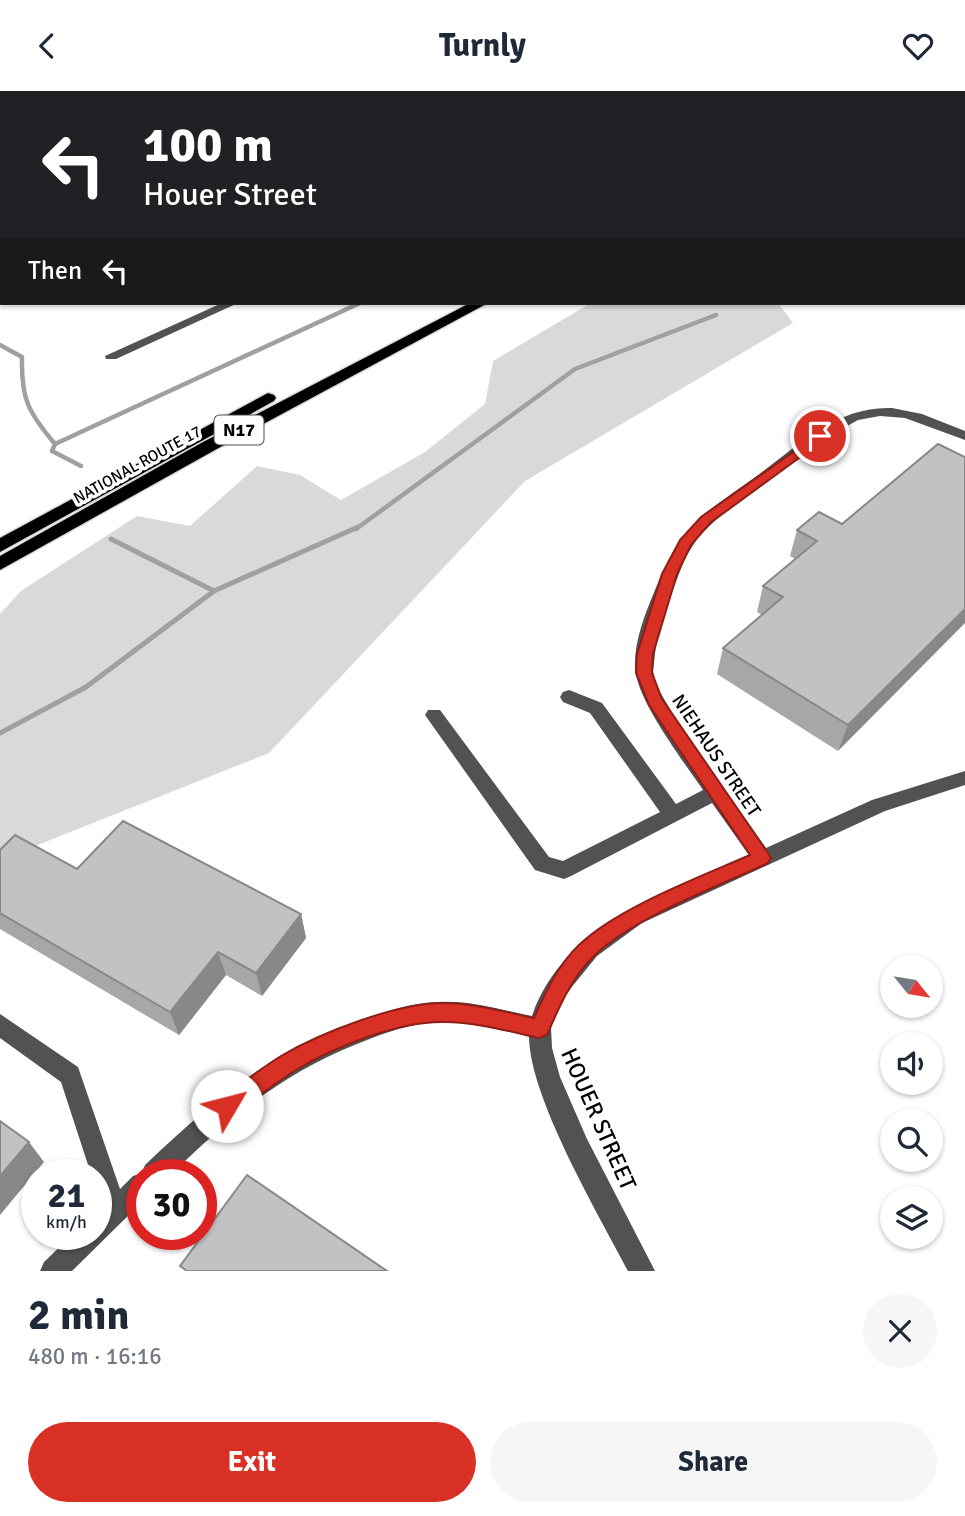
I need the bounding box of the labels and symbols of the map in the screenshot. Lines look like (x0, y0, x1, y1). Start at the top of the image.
pin (790, 406, 850, 466)
road number: N17 (215, 415, 264, 445)
street label: NATIONAL ROUTE 17 (70, 421, 205, 508)
street label: NIEHAUS STREET (666, 690, 766, 822)
north arrow (880, 955, 943, 1019)
street label: HOUER STREET (554, 1044, 643, 1195)
position arrow (190, 1069, 264, 1143)
speed limit sign: 30 (126, 1159, 217, 1250)

